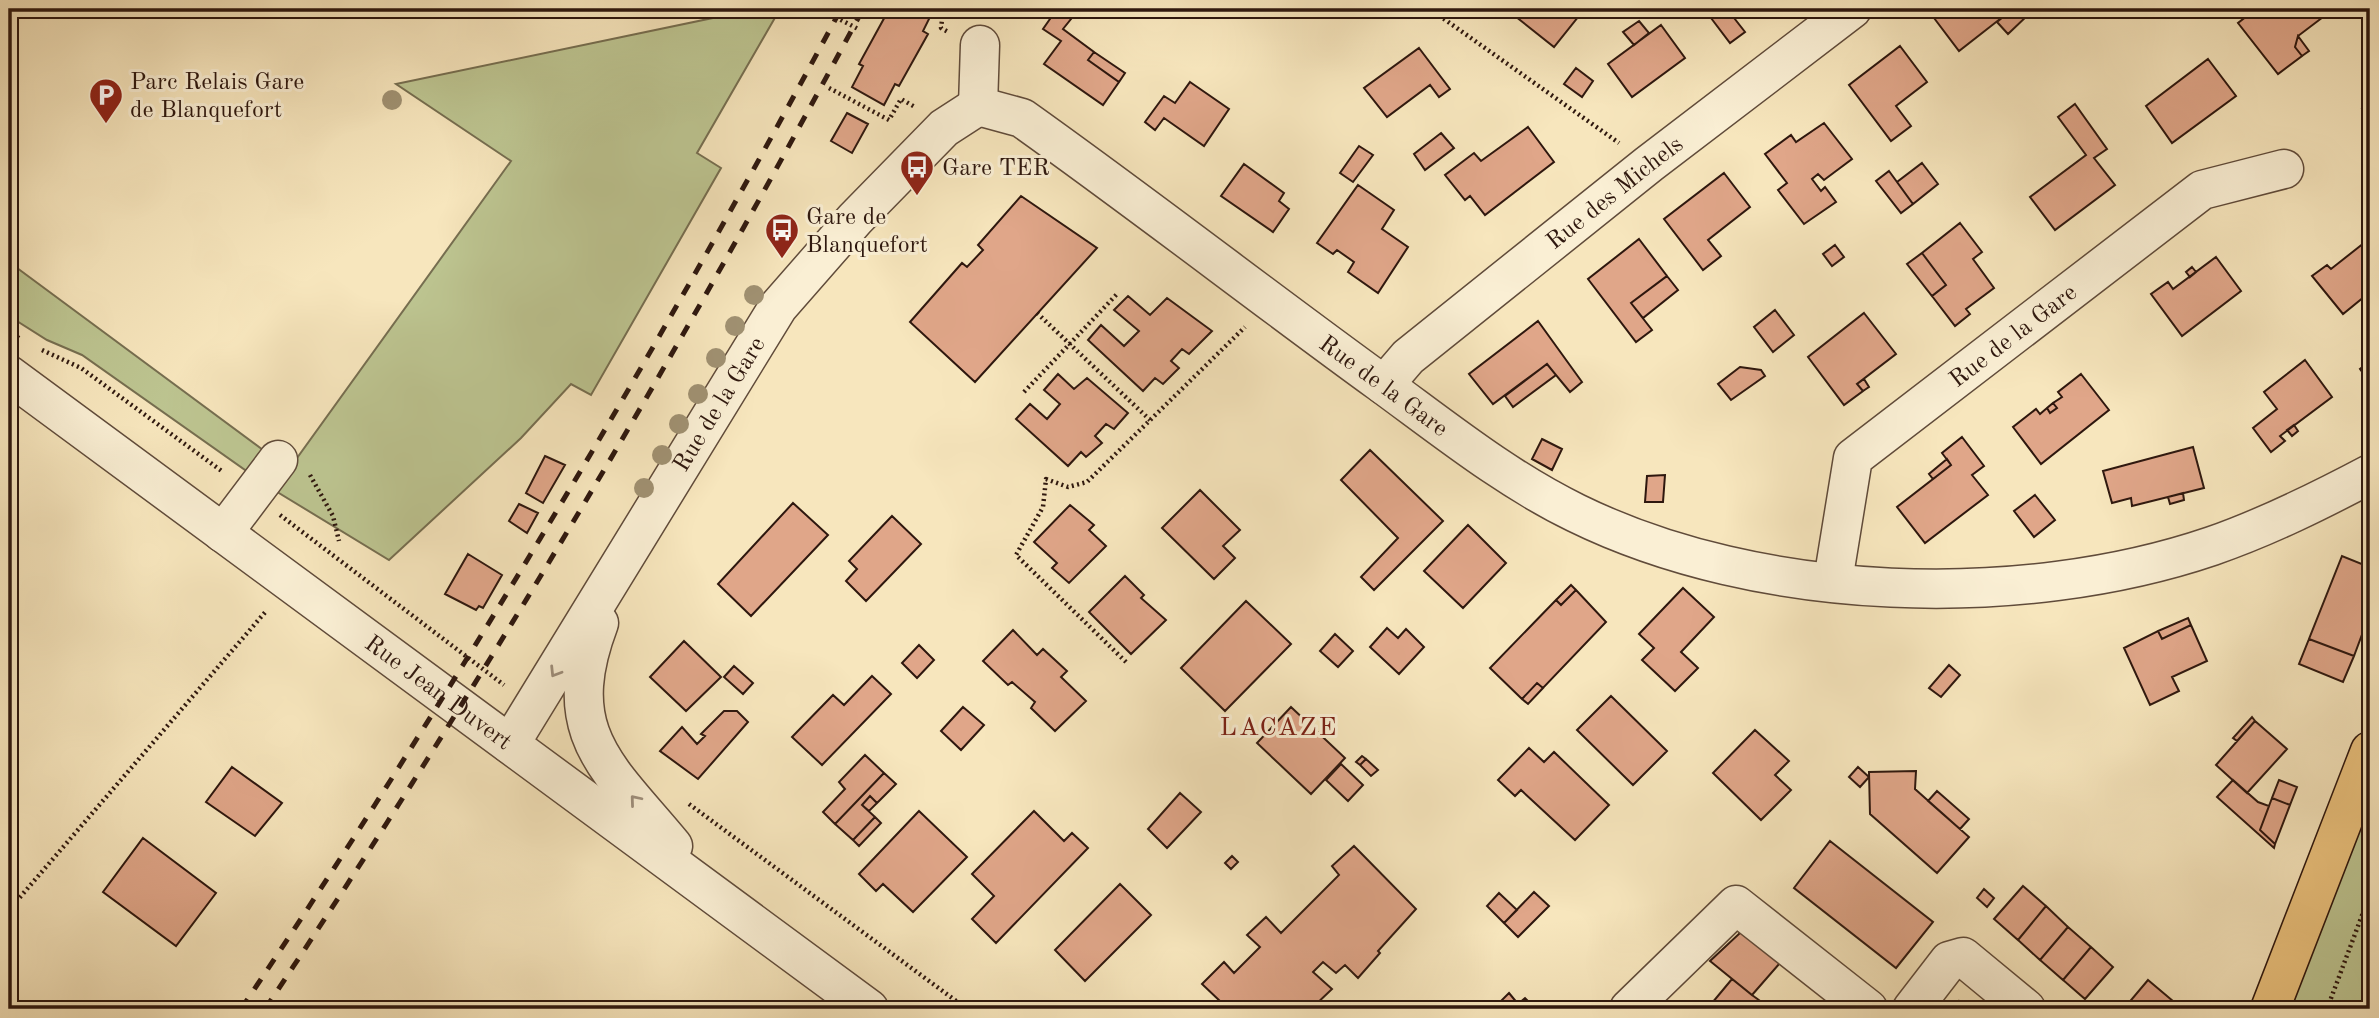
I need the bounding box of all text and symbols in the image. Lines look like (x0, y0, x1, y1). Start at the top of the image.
place label: Parc Relais Gare de Blanquefort (130, 71, 304, 123)
parking icon: Parc Relais Gare de Blanquefort (87, 76, 125, 125)
street label: Rue des Michels (1543, 133, 1688, 255)
bus stop icon: Gare TER (898, 148, 936, 197)
place label: Gare TER (942, 157, 1050, 181)
place label: Gare de Blanquefort (806, 206, 928, 258)
bus stop icon: Gare de Blanquefort (763, 211, 801, 260)
street label: Rue de la Gare (1946, 281, 2082, 393)
street label: Rue de la Gare (1314, 332, 1452, 442)
street label: Rue de la Gare (670, 333, 771, 476)
street label: Rue Jean Duvert (360, 632, 516, 755)
one-way arrow (550, 665, 563, 678)
district label: LACAZE (1220, 715, 1338, 741)
one-way arrow (631, 796, 644, 808)

